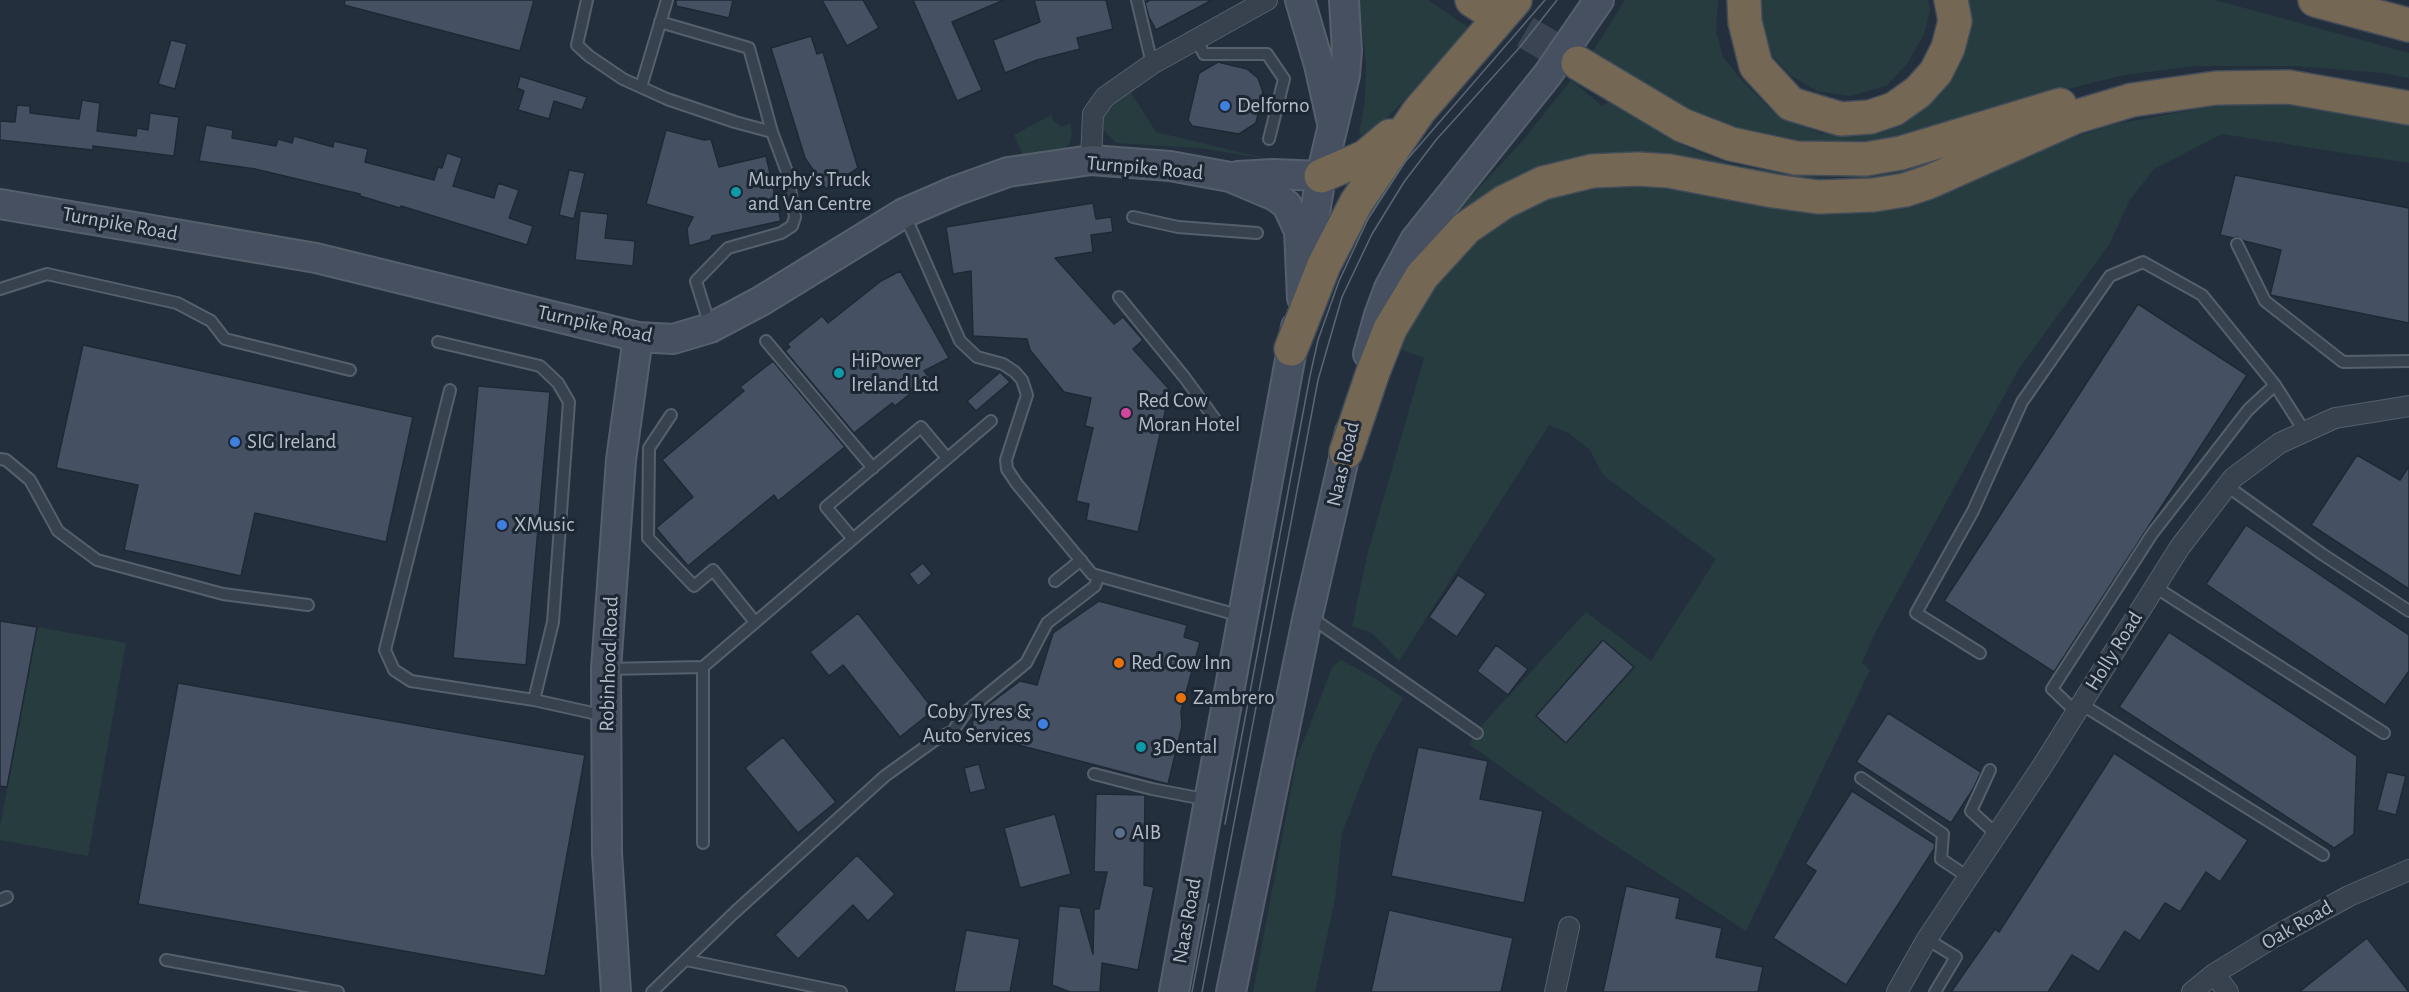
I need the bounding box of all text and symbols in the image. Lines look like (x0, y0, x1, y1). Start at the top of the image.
place label: Delforno (1237, 93, 1309, 119)
marker: Delforno (1218, 99, 1232, 113)
street label: Turnpike Road (1086, 150, 1204, 186)
place label: Murphy's Truck and Van Centre (748, 167, 871, 217)
marker: Murphy's Truck and Van Centre (729, 185, 743, 199)
street label: Turnpike Road (60, 201, 180, 247)
street label: Turnpike Road (535, 300, 655, 348)
place label: HiPower Ireland Ltd (851, 348, 939, 398)
marker: HiPower Ireland Ltd (832, 366, 846, 380)
place label: Red Cow Moran Hotel (1138, 388, 1240, 438)
marker: Red Cow Moran Hotel (1119, 406, 1133, 420)
street label: Naas Road (1321, 419, 1365, 509)
place label: SIG Ireland (247, 429, 337, 455)
marker: SIG Ireland (228, 435, 242, 449)
place label: XMusic (514, 512, 574, 538)
marker: XMusic (495, 518, 509, 532)
street label: Robinhood Road (594, 596, 624, 732)
street label: Holly Road (2080, 607, 2148, 695)
place label: Red Cow Inn (1131, 650, 1231, 676)
marker: Red Cow Inn (1112, 656, 1126, 670)
place label: Zambrero (1193, 685, 1274, 711)
marker: Zambrero (1174, 691, 1188, 705)
place label: Coby Tyres & Auto Services (923, 699, 1031, 749)
marker: Coby Tyres & Auto Services (1036, 717, 1050, 731)
place label: 3Dental (1153, 734, 1217, 760)
marker: 3Dental (1134, 740, 1148, 754)
place label: AIB (1132, 820, 1161, 846)
marker: AIB (1113, 826, 1127, 840)
street label: Naas Road (1167, 876, 1207, 966)
street label: Oak Road (2257, 895, 2337, 955)

